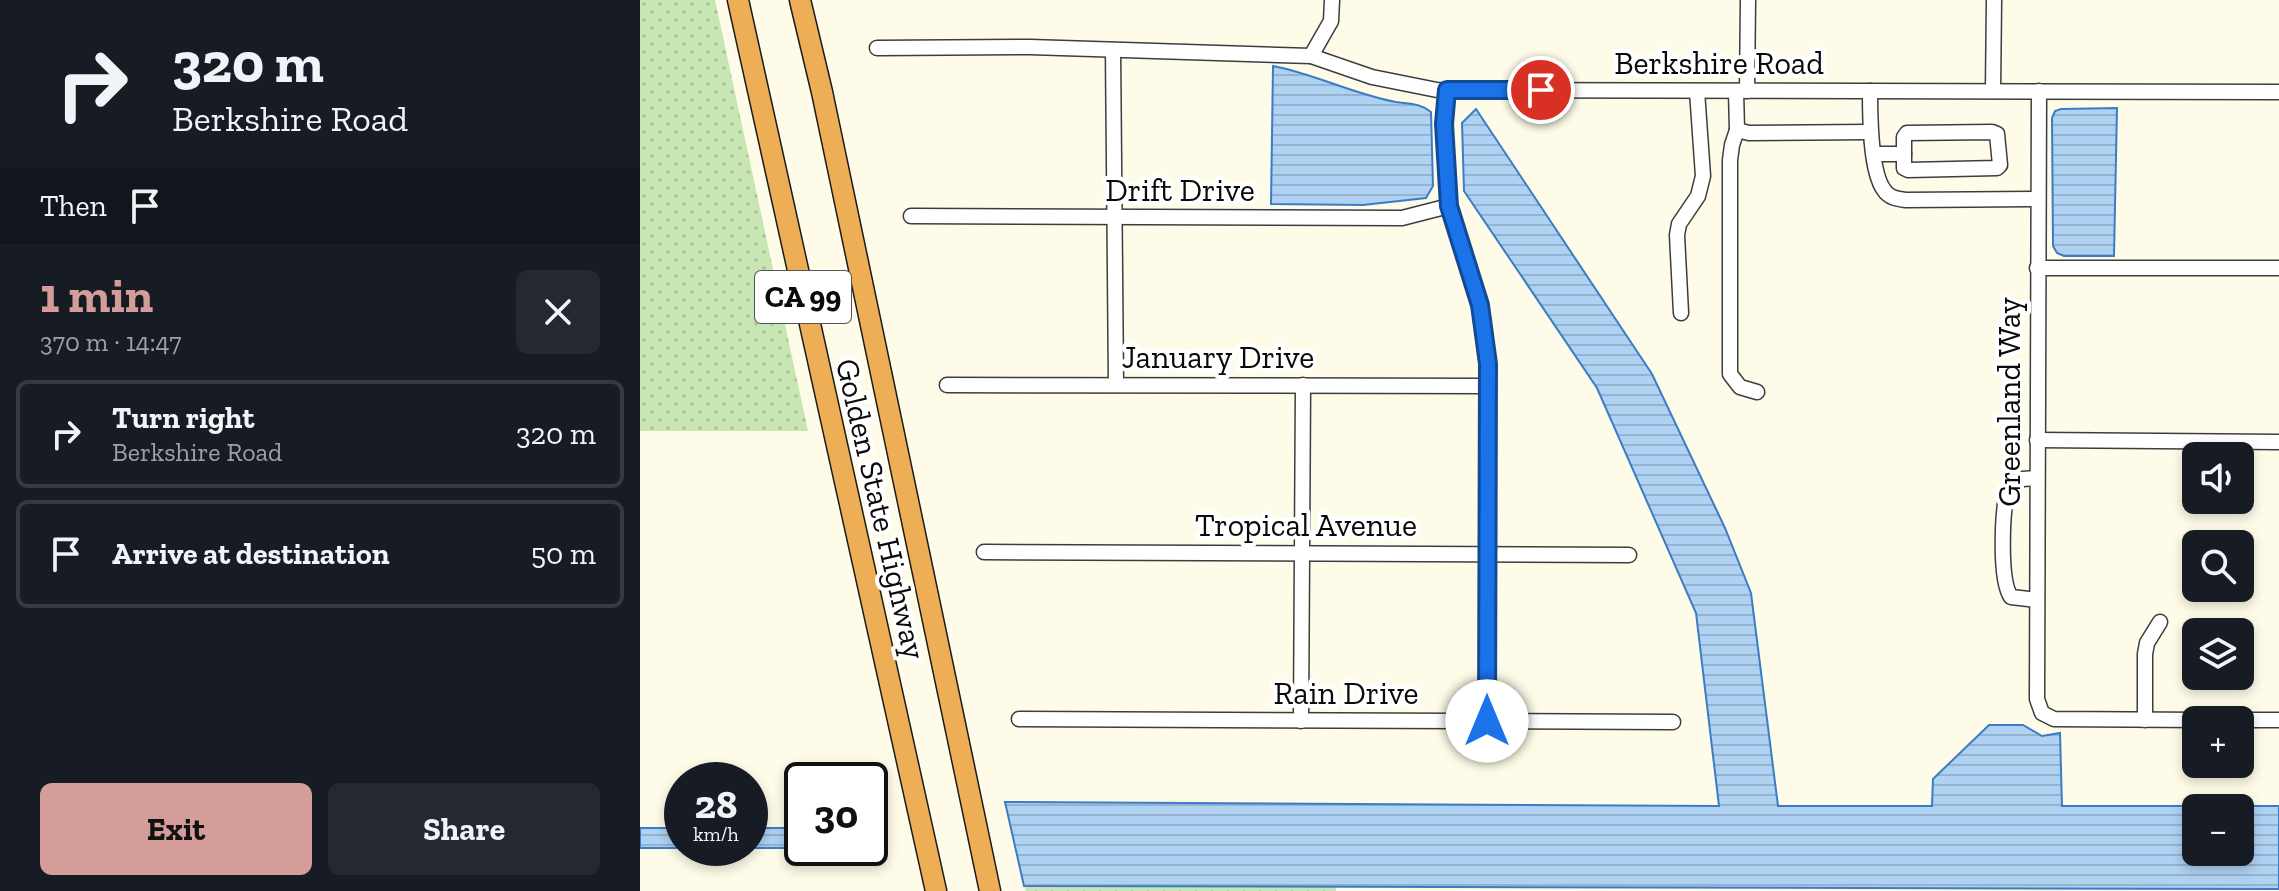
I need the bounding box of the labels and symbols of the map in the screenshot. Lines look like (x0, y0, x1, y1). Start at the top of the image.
street label: Berkshire Road (1614, 44, 1824, 82)
pin (1507, 56, 1575, 124)
street label: Drift Drive (1105, 171, 1255, 209)
road number: CA 99 (755, 271, 851, 323)
street label: Greenland Way (1990, 297, 2028, 507)
street label: January Drive (1122, 338, 1314, 376)
street label: Golden State Highway (828, 355, 934, 664)
street label: Tropical Avenue (1195, 506, 1417, 544)
street label: Rain Drive (1273, 674, 1419, 712)
position arrow (1445, 679, 1529, 763)
speed limit sign: 30 (784, 762, 888, 866)

